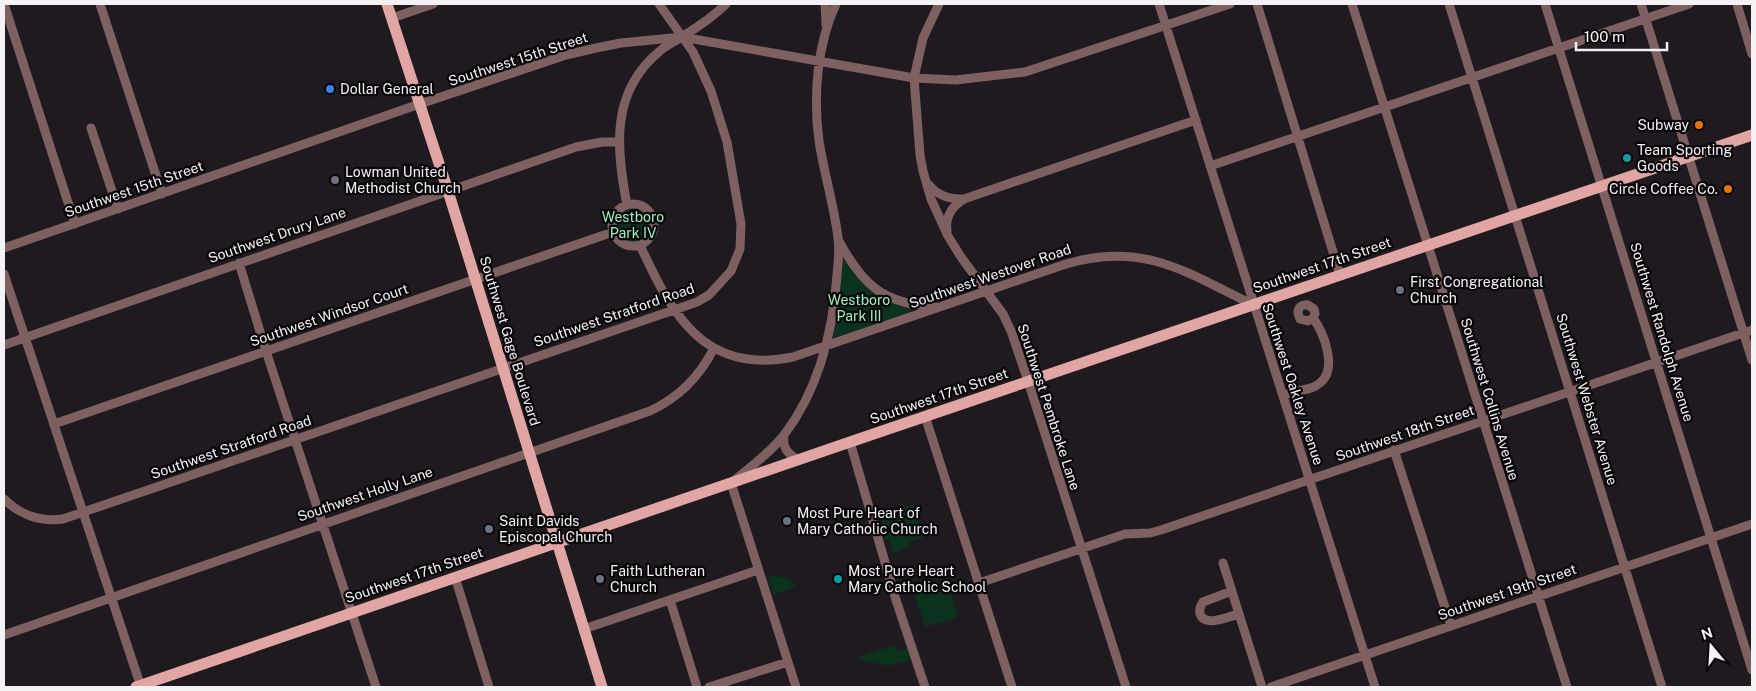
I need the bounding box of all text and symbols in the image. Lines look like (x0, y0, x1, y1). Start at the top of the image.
scale bar (1576, 20, 1667, 52)
text: 100 m (1584, 28, 1625, 45)
street label: Southwest 15th Street (446, 29, 590, 89)
place label: Dollar General (340, 81, 434, 97)
marker: Dollar General (324, 83, 336, 95)
place label: Subway (1637, 117, 1690, 133)
marker: Subway (1693, 119, 1705, 131)
place label: Team Sporting Goods (1637, 142, 1732, 174)
marker: Team Sporting Goods (1621, 152, 1633, 164)
street label: Southwest 15th Street (63, 158, 205, 220)
place label: Lowman United Methodist Church (345, 164, 461, 196)
marker: Lowman United Methodist Church (329, 174, 341, 186)
place label: Circle Coffee Co. (1609, 181, 1718, 197)
marker: Circle Coffee Co. (1722, 183, 1734, 195)
street label: Southwest Drury Lane (206, 204, 348, 266)
park label: Westboro Park IV (602, 209, 664, 241)
street label: Southwest 17th Street (1251, 234, 1393, 296)
street label: Southwest Randolph Avenue (1627, 240, 1697, 424)
street label: Southwest Westover Road (907, 241, 1073, 311)
street label: Southwest Gage Boulevard (477, 254, 543, 428)
place label: First Congregational Church (1410, 274, 1543, 306)
street label: Southwest Windsor Court (248, 280, 410, 350)
street label: Southwest Stratford Road (532, 280, 696, 350)
marker: First Congregational Church (1394, 284, 1406, 296)
park label: Westboro Park III (828, 292, 890, 324)
street label: Southwest Oakley Avenue (1259, 301, 1327, 467)
street label: Southwest Webster Avenue (1553, 311, 1621, 487)
street label: Southwest Collins Avenue (1458, 316, 1522, 482)
street label: Southwest Pembroke Lane (1015, 322, 1084, 492)
street label: Southwest 17th Street (868, 365, 1010, 427)
street label: Southwest 18th Street (1334, 402, 1476, 464)
street label: Southwest Stratford Road (149, 412, 313, 482)
street label: Southwest Holly Lane (295, 463, 435, 525)
place label: Most Pure Heart of Mary Catholic Church (797, 505, 937, 537)
place label: Saint Davids Episcopal Church (499, 513, 612, 545)
marker: Most Pure Heart of Mary Catholic Church (781, 515, 793, 527)
marker: Saint Davids Episcopal Church (483, 523, 495, 535)
street label: Southwest 17th Street (343, 544, 485, 606)
street label: Southwest 19th Street (1436, 561, 1578, 623)
place label: Faith Lutheran Church (610, 563, 705, 595)
place label: Most Pure Heart Mary Catholic School (848, 563, 987, 595)
marker: Faith Lutheran Church (594, 573, 606, 585)
marker: Most Pure Heart Mary Catholic School (832, 573, 844, 585)
north arrow (1686, 621, 1736, 671)
text: N (1699, 624, 1715, 643)

